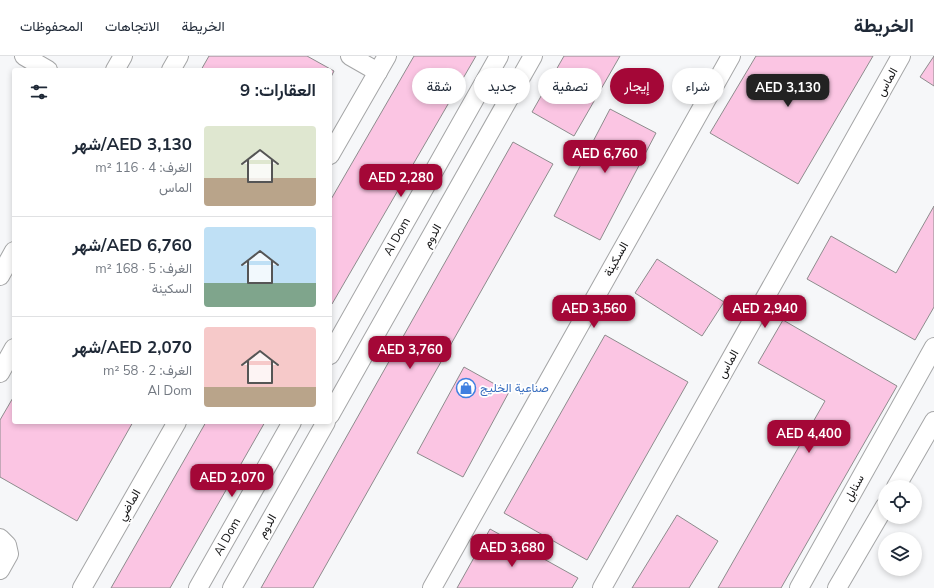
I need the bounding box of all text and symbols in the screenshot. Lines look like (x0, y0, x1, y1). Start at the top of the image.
text: الخريطة (854, 13, 914, 37)
text: المحفوظات (20, 17, 83, 35)
text: الاتجاهات (105, 17, 159, 35)
text: الخريطة (181, 17, 225, 35)
street label: الماس (873, 65, 901, 99)
chip: شقة (412, 68, 466, 104)
chip: جديد (474, 68, 530, 104)
chip: تصفية (538, 68, 602, 104)
chip: إيجار (610, 68, 664, 104)
chip: شراء (672, 68, 724, 104)
pin: AED 3,130 (742, 74, 834, 108)
text: العقارات: 9 (240, 79, 316, 100)
text: AED 3,130 (755, 79, 821, 95)
icon: filters (28, 81, 50, 103)
text: AED 3,130/شهر (72, 133, 192, 154)
pin: AED 6,760 (559, 140, 651, 174)
icon: home (236, 142, 284, 190)
text: AED 6,760 (572, 145, 638, 161)
text: الغرف: 4 · 116 m² (95, 159, 192, 175)
pin: AED 2,280 (355, 164, 447, 198)
text: AED 2,280 (368, 169, 434, 185)
text: الماس (159, 179, 192, 195)
street label: Al Dom (380, 215, 413, 258)
street label: الدوم (419, 221, 445, 251)
text: AED 6,760/شهر (72, 234, 192, 255)
street label: السكينة (600, 239, 631, 279)
icon: home (236, 243, 284, 291)
text: الغرف: 5 · 168 m² (95, 260, 192, 276)
text: السكينة (152, 280, 192, 296)
pin: AED 3,560 (548, 295, 640, 329)
pin: AED 2,940 (719, 295, 811, 329)
text: AED 3,560 (561, 300, 627, 316)
text: AED 2,940 (732, 300, 798, 316)
text: AED 2,070/شهر (72, 336, 192, 357)
pin: AED 3,760 (364, 336, 456, 370)
text: AED 3,760 (377, 341, 443, 357)
icon: home (236, 343, 284, 391)
street label: الماس (714, 347, 742, 381)
text: الغرف: 2 · 58 m² (103, 362, 192, 378)
shop icon: صناعية الخليج (455, 377, 477, 399)
place label: صناعية الخليج (480, 380, 549, 397)
text: Al Dom (147, 382, 192, 398)
pin: AED 4,400 (763, 420, 855, 454)
text: AED 4,400 (776, 425, 842, 441)
pin: AED 2,070 (186, 464, 278, 498)
text: AED 2,070 (199, 469, 265, 485)
street label: سنابل (840, 472, 868, 504)
map controls (878, 480, 922, 576)
button: locate (878, 480, 922, 524)
street label: الماضي (114, 486, 146, 525)
street label: الدوم (254, 511, 280, 541)
street label: Al Dom (210, 515, 243, 558)
button: layers (878, 532, 922, 576)
pin: AED 3,680 (466, 534, 558, 568)
text: AED 3,680 (479, 539, 545, 555)

